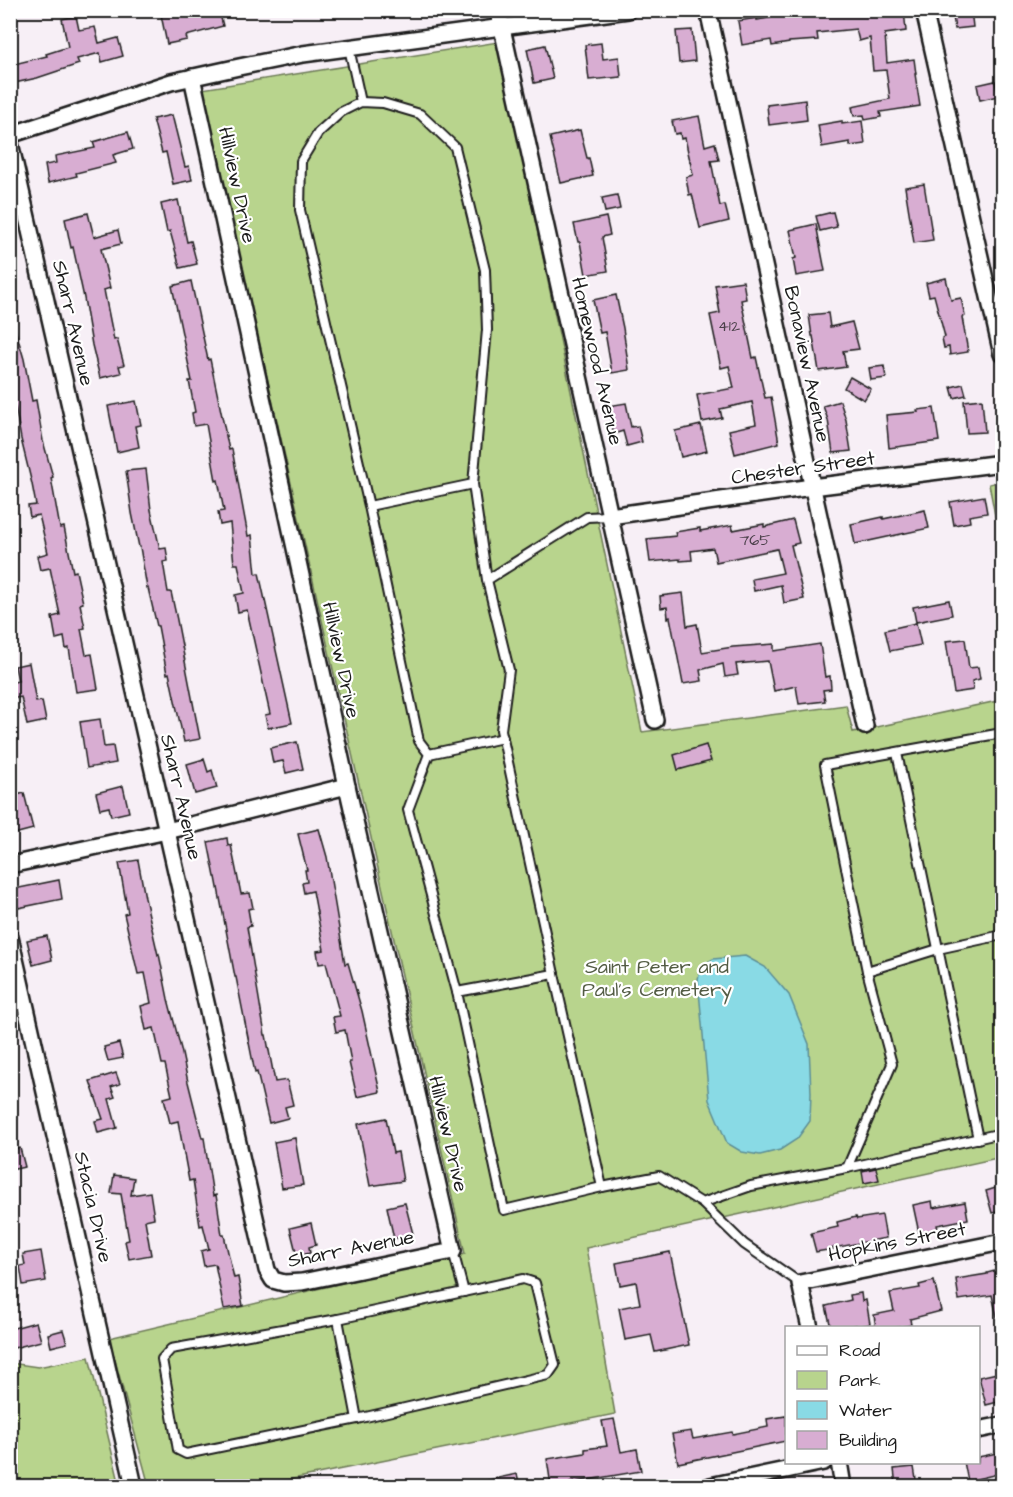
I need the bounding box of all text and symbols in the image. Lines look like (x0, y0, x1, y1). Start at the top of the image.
street label: Hillview Drive (211, 124, 263, 246)
street label: Sharr Avenue (45, 257, 101, 389)
street label: Homewood Avenue (564, 274, 630, 448)
street label: Bonaview Avenue (777, 283, 837, 445)
house number: 412 (718, 315, 740, 337)
street label: Chester Street (729, 444, 877, 492)
house number: 765 (739, 529, 771, 551)
street label: Hillview Drive (315, 599, 367, 721)
street label: Sharr Avenue (153, 731, 209, 863)
park label: Saint Peter and Paul's Cemetery (582, 953, 732, 1005)
street label: Hillview Drive (421, 1073, 475, 1195)
street label: Stacia Drive (67, 1149, 119, 1265)
street label: Hopkins Street (826, 1215, 968, 1269)
street label: Sharr Avenue (286, 1223, 417, 1275)
legend (785, 1326, 980, 1464)
text: Road (839, 1338, 880, 1363)
text: Park (839, 1368, 881, 1393)
text: Water (839, 1398, 892, 1423)
text: Building (839, 1428, 897, 1454)

